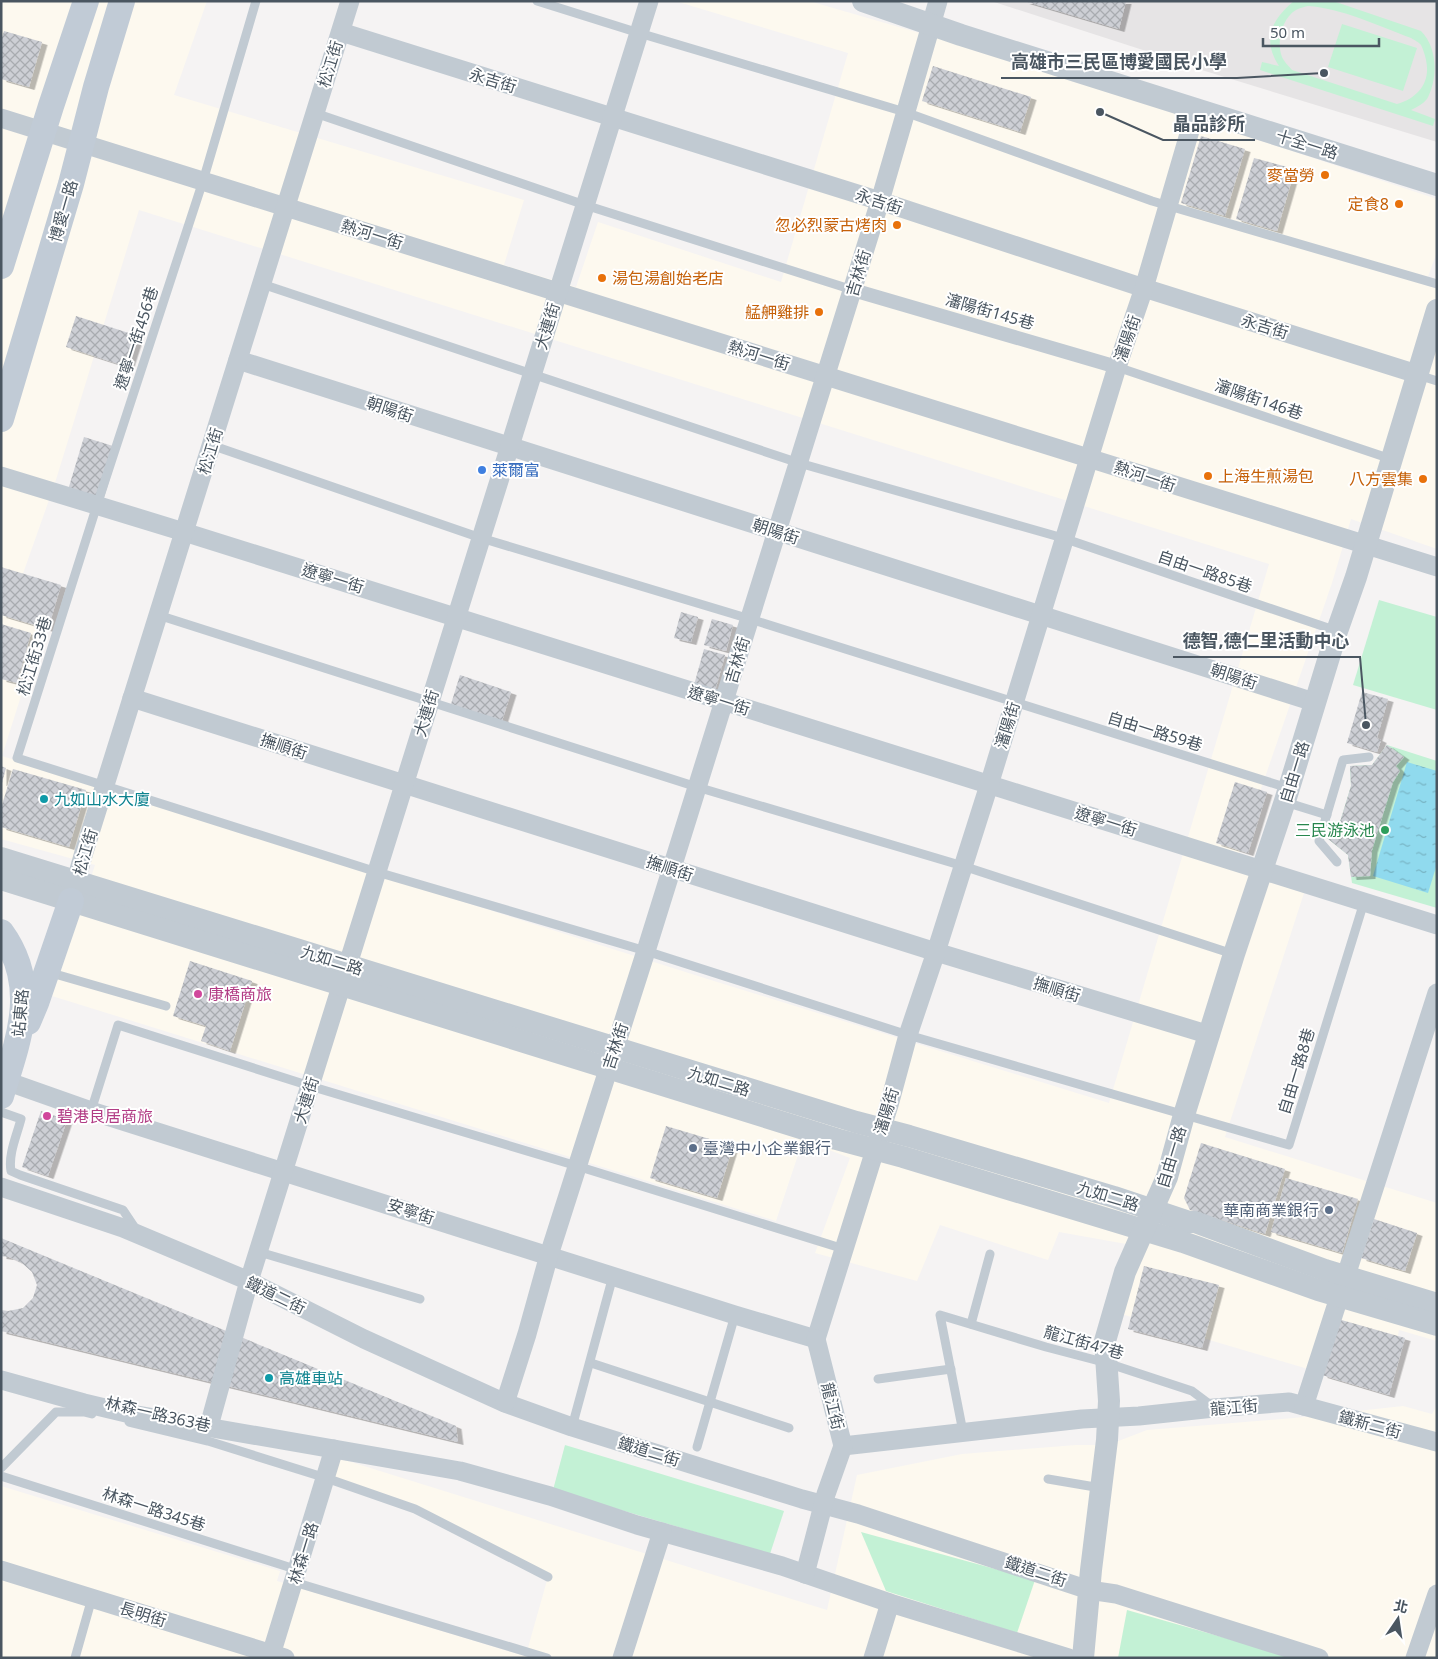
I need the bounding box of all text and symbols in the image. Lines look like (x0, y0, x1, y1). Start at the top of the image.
scale bar (1263, 15, 1379, 47)
text: 50 m (1270, 22, 1305, 42)
street label: 松江街 (312, 38, 348, 90)
callout: 高雄市三民區博愛國民小學 (1001, 45, 1237, 78)
text: 高雄市三民區博愛國民小學 (1011, 49, 1227, 73)
street label: 永吉街 (467, 62, 519, 98)
callout: 晶品診所 (1163, 107, 1255, 140)
text: 晶品診所 (1173, 111, 1245, 135)
street label: 十全一路 (1273, 124, 1341, 164)
place label: 麥當勞 (1267, 164, 1315, 186)
marker: 麥當勞 (1319, 169, 1331, 181)
street label: 博愛一路 (44, 177, 82, 245)
street label: 永吉街 (853, 183, 905, 219)
place label: 定食8 (1348, 193, 1389, 215)
marker: 定食8 (1393, 198, 1405, 210)
street label: 熱河一街 (338, 214, 406, 254)
place label: 忽必烈蒙古烤肉 (775, 214, 887, 236)
marker: 忽必烈蒙古烤肉 (891, 219, 903, 231)
street label: 吉林街 (840, 247, 876, 299)
place label: 湯包湯創始老店 (612, 267, 724, 289)
marker: 湯包湯創始老店 (596, 272, 608, 284)
street label: 遼寧一街456巷 (109, 283, 163, 393)
street label: 瀋陽街145巷 (943, 288, 1037, 334)
street label: 大連街 (529, 300, 565, 352)
place label: 艋舺雞排 (745, 301, 809, 323)
marker: 艋舺雞排 (813, 306, 825, 318)
street label: 永吉街 (1239, 308, 1291, 344)
street label: 瀋陽街 (1109, 312, 1145, 364)
street label: 熱河一街 (725, 335, 793, 375)
street label: 瀋陽街146巷 (1212, 374, 1306, 424)
street label: 朝陽街 (364, 391, 416, 427)
street label: 松江街 (192, 425, 228, 477)
street label: 熱河一街 (1111, 456, 1179, 496)
place label: 萊爾富 (492, 459, 540, 481)
marker: 萊爾富 (476, 464, 488, 476)
place label: 上海生煎湯包 (1218, 465, 1314, 487)
place label: 八方雲集 (1349, 468, 1413, 490)
marker: 上海生煎湯包 (1202, 470, 1214, 482)
marker: 八方雲集 (1417, 473, 1429, 485)
street label: 朝陽街 (750, 513, 802, 549)
street label: 自由一路85巷 (1155, 545, 1255, 597)
street label: 遼寧一街 (299, 558, 367, 598)
street label: 松江街33巷 (11, 613, 57, 699)
callout: 德智,德仁里活動中心 (1173, 624, 1360, 657)
text: 德智,德仁里活動中心 (1182, 628, 1350, 652)
street label: 吉林街 (719, 634, 755, 686)
street label: 朝陽街 (1208, 658, 1260, 694)
street label: 遼寧一街 (685, 680, 753, 720)
street label: 大連街 (408, 687, 444, 739)
street label: 瀋陽街 (989, 699, 1025, 751)
street label: 自由一路59巷 (1105, 706, 1205, 756)
street label: 撫順街 (258, 728, 310, 764)
street label: 自由一路 (1274, 738, 1314, 806)
place label: 九如山水大廈 (54, 788, 150, 810)
marker: 九如山水大廈 (38, 793, 50, 805)
street label: 遼寧一街 (1072, 801, 1140, 841)
place label: 三民游泳池 (1295, 819, 1375, 841)
marker: 三民游泳池 (1379, 824, 1391, 836)
street label: 松江街 (68, 826, 102, 878)
street label: 撫順街 (644, 850, 696, 886)
street label: 九如二路 (298, 940, 366, 980)
street label: 撫順街 (1031, 971, 1083, 1007)
place label: 康橋商旅 (208, 983, 272, 1005)
street label: 站東路 (7, 988, 33, 1038)
marker: 康橋商旅 (192, 988, 204, 1000)
street label: 吉林街 (597, 1020, 633, 1072)
street label: 自由一路8巷 (1272, 1025, 1320, 1117)
street label: 九如二路 (685, 1061, 753, 1101)
street label: 大連街 (288, 1074, 324, 1126)
street label: 瀋陽街 (868, 1085, 904, 1137)
place label: 碧港良居商旅 (57, 1105, 153, 1127)
marker: 碧港良居商旅 (41, 1110, 53, 1122)
street label: 自由一路 (1151, 1123, 1191, 1191)
place label: 臺灣中小企業銀行 (703, 1137, 831, 1159)
marker: 臺灣中小企業銀行 (687, 1142, 699, 1154)
street label: 九如二路 (1074, 1176, 1142, 1216)
street label: 安寧街 (385, 1193, 437, 1229)
place label: 華南商業銀行 (1223, 1199, 1319, 1221)
marker: 華南商業銀行 (1323, 1204, 1335, 1216)
street label: 鐵道二街 (242, 1271, 310, 1319)
street label: 龍江街47巷 (1041, 1320, 1127, 1364)
place label: 高雄車站 (279, 1367, 343, 1389)
marker: 高雄車站 (263, 1372, 275, 1384)
street label: 龍江街 (817, 1380, 849, 1432)
street label: 林森一路363巷 (103, 1391, 213, 1437)
street label: 龍江街 (1209, 1394, 1259, 1420)
street label: 鐵新二街 (1336, 1405, 1404, 1443)
street label: 鐵道二街 (615, 1431, 683, 1471)
street label: 林森一路345巷 (99, 1482, 209, 1536)
street label: 林森一路 (283, 1519, 323, 1587)
street label: 鐵道二街 (1002, 1551, 1070, 1591)
north arrow (1373, 1594, 1423, 1644)
text: 北 (1392, 1595, 1410, 1617)
street label: 長明街 (117, 1596, 169, 1632)

